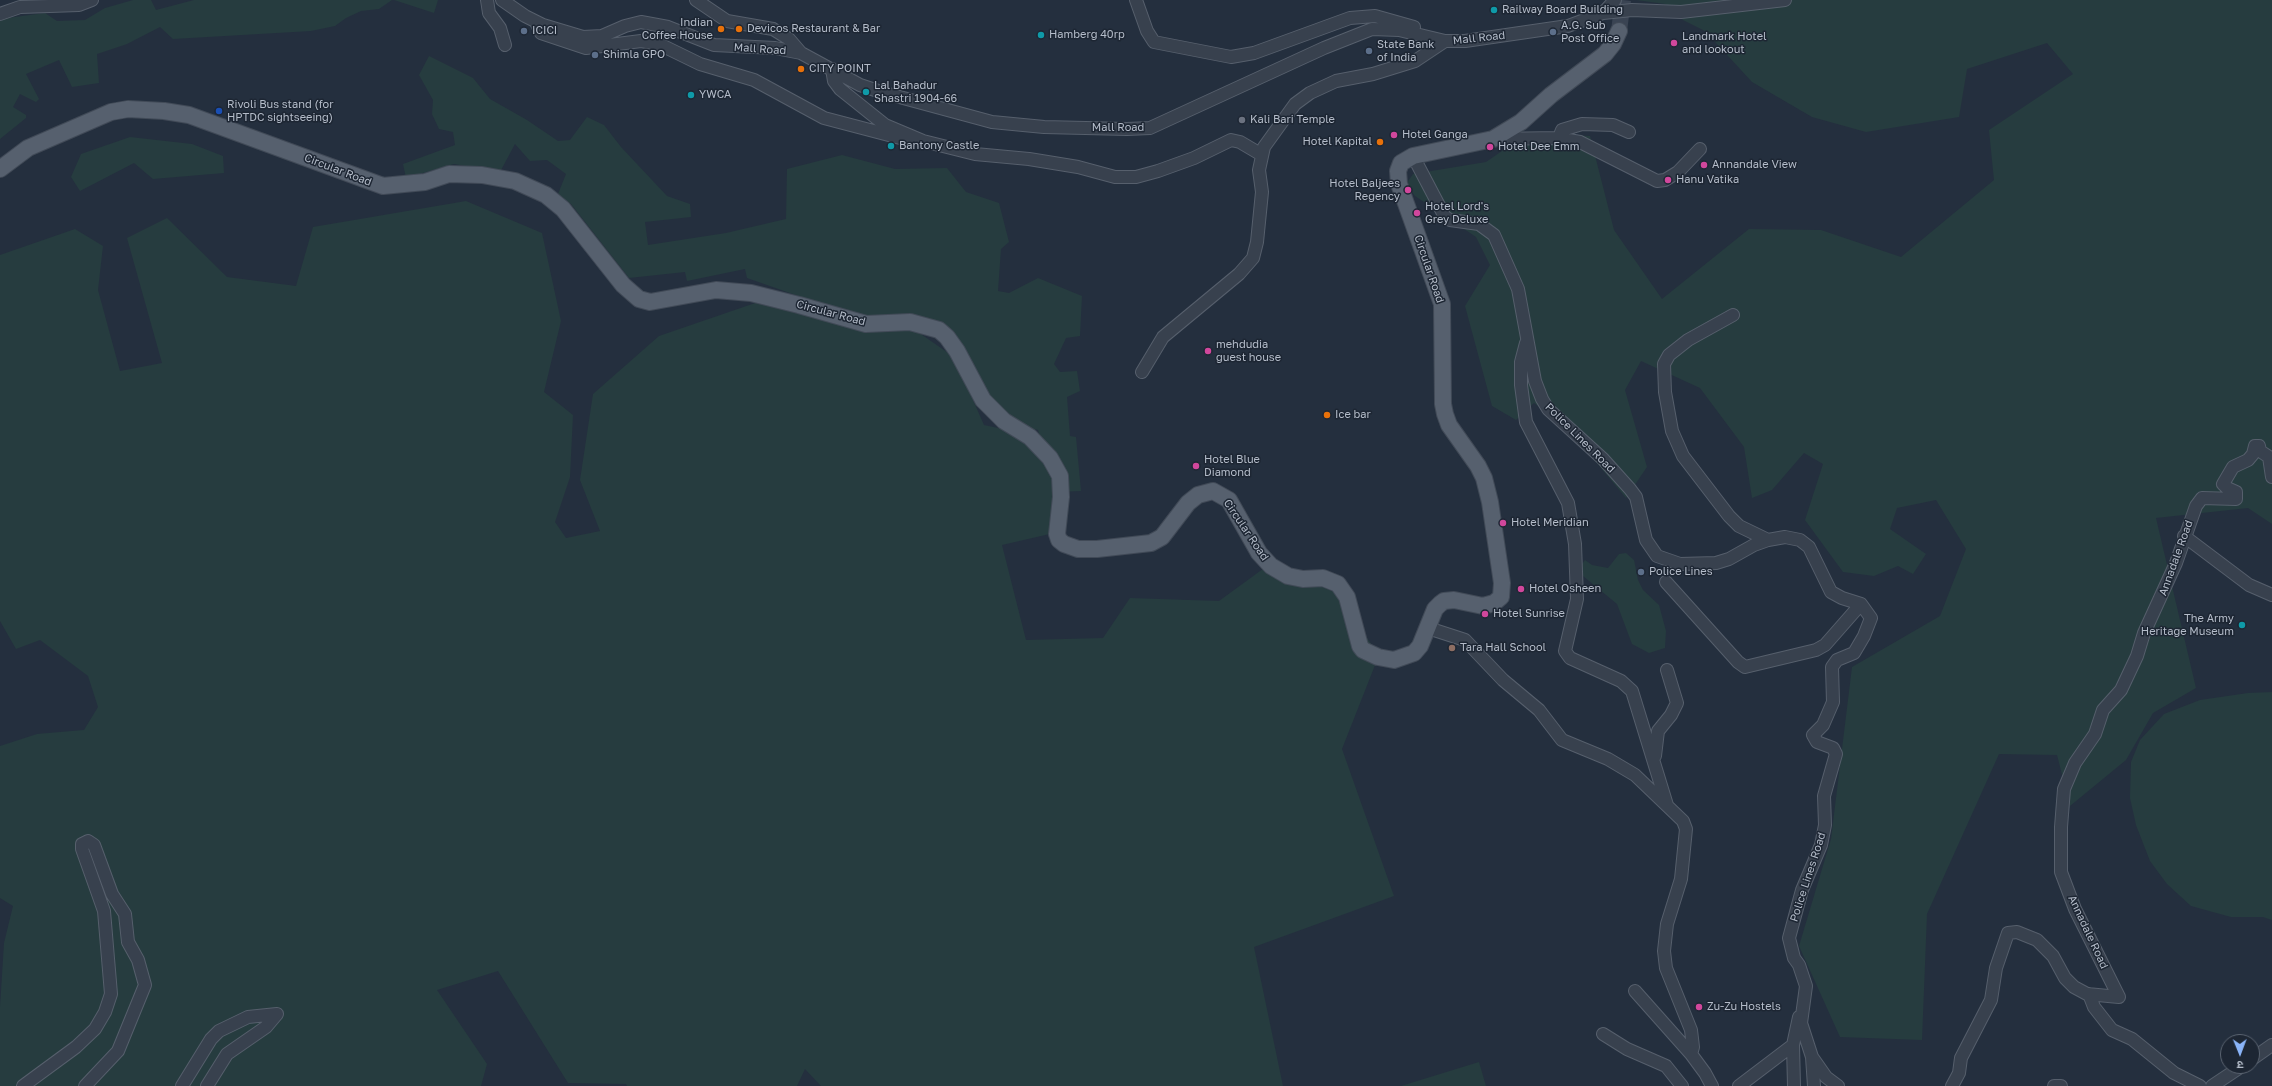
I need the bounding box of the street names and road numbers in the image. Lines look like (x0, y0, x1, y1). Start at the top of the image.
street label: Mall Road (1452, 29, 1506, 47)
street label: Mall Road (733, 41, 787, 57)
street label: Mall Road (1092, 121, 1144, 135)
street label: Circular Road (303, 151, 373, 189)
street label: Circular Road (1411, 233, 1447, 305)
street label: Circular Road (795, 297, 867, 329)
street label: Police Lines Road (1542, 400, 1618, 476)
street label: Circular Road (1221, 497, 1271, 563)
street label: Annadale Road (2156, 518, 2196, 598)
street label: Police Lines Road (1787, 831, 1829, 923)
street label: Annadale Road (2065, 893, 2111, 971)

